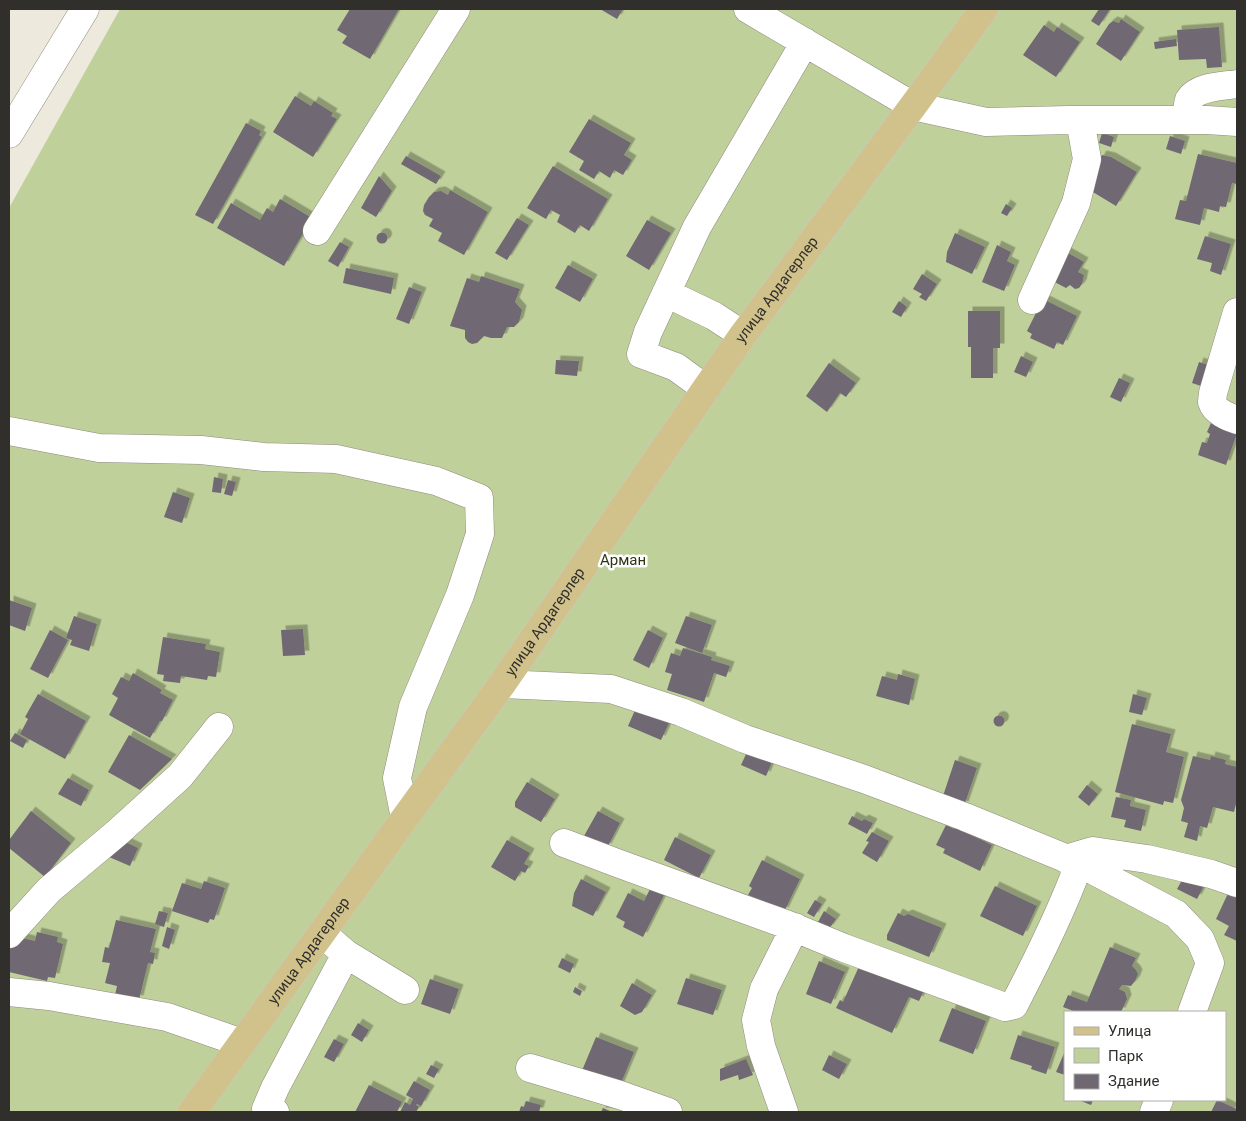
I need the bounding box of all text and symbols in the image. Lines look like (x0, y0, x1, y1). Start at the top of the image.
street label: улица Ардагерлер (731, 233, 822, 346)
park label: Арман (600, 551, 646, 569)
street label: улица Ардагерлер (501, 564, 589, 680)
street label: улица Ардагерлер (264, 894, 354, 1008)
legend (1064, 1011, 1226, 1101)
text: Улица (1108, 1022, 1151, 1040)
text: Парк (1108, 1047, 1143, 1065)
text: Здание (1108, 1072, 1159, 1090)

